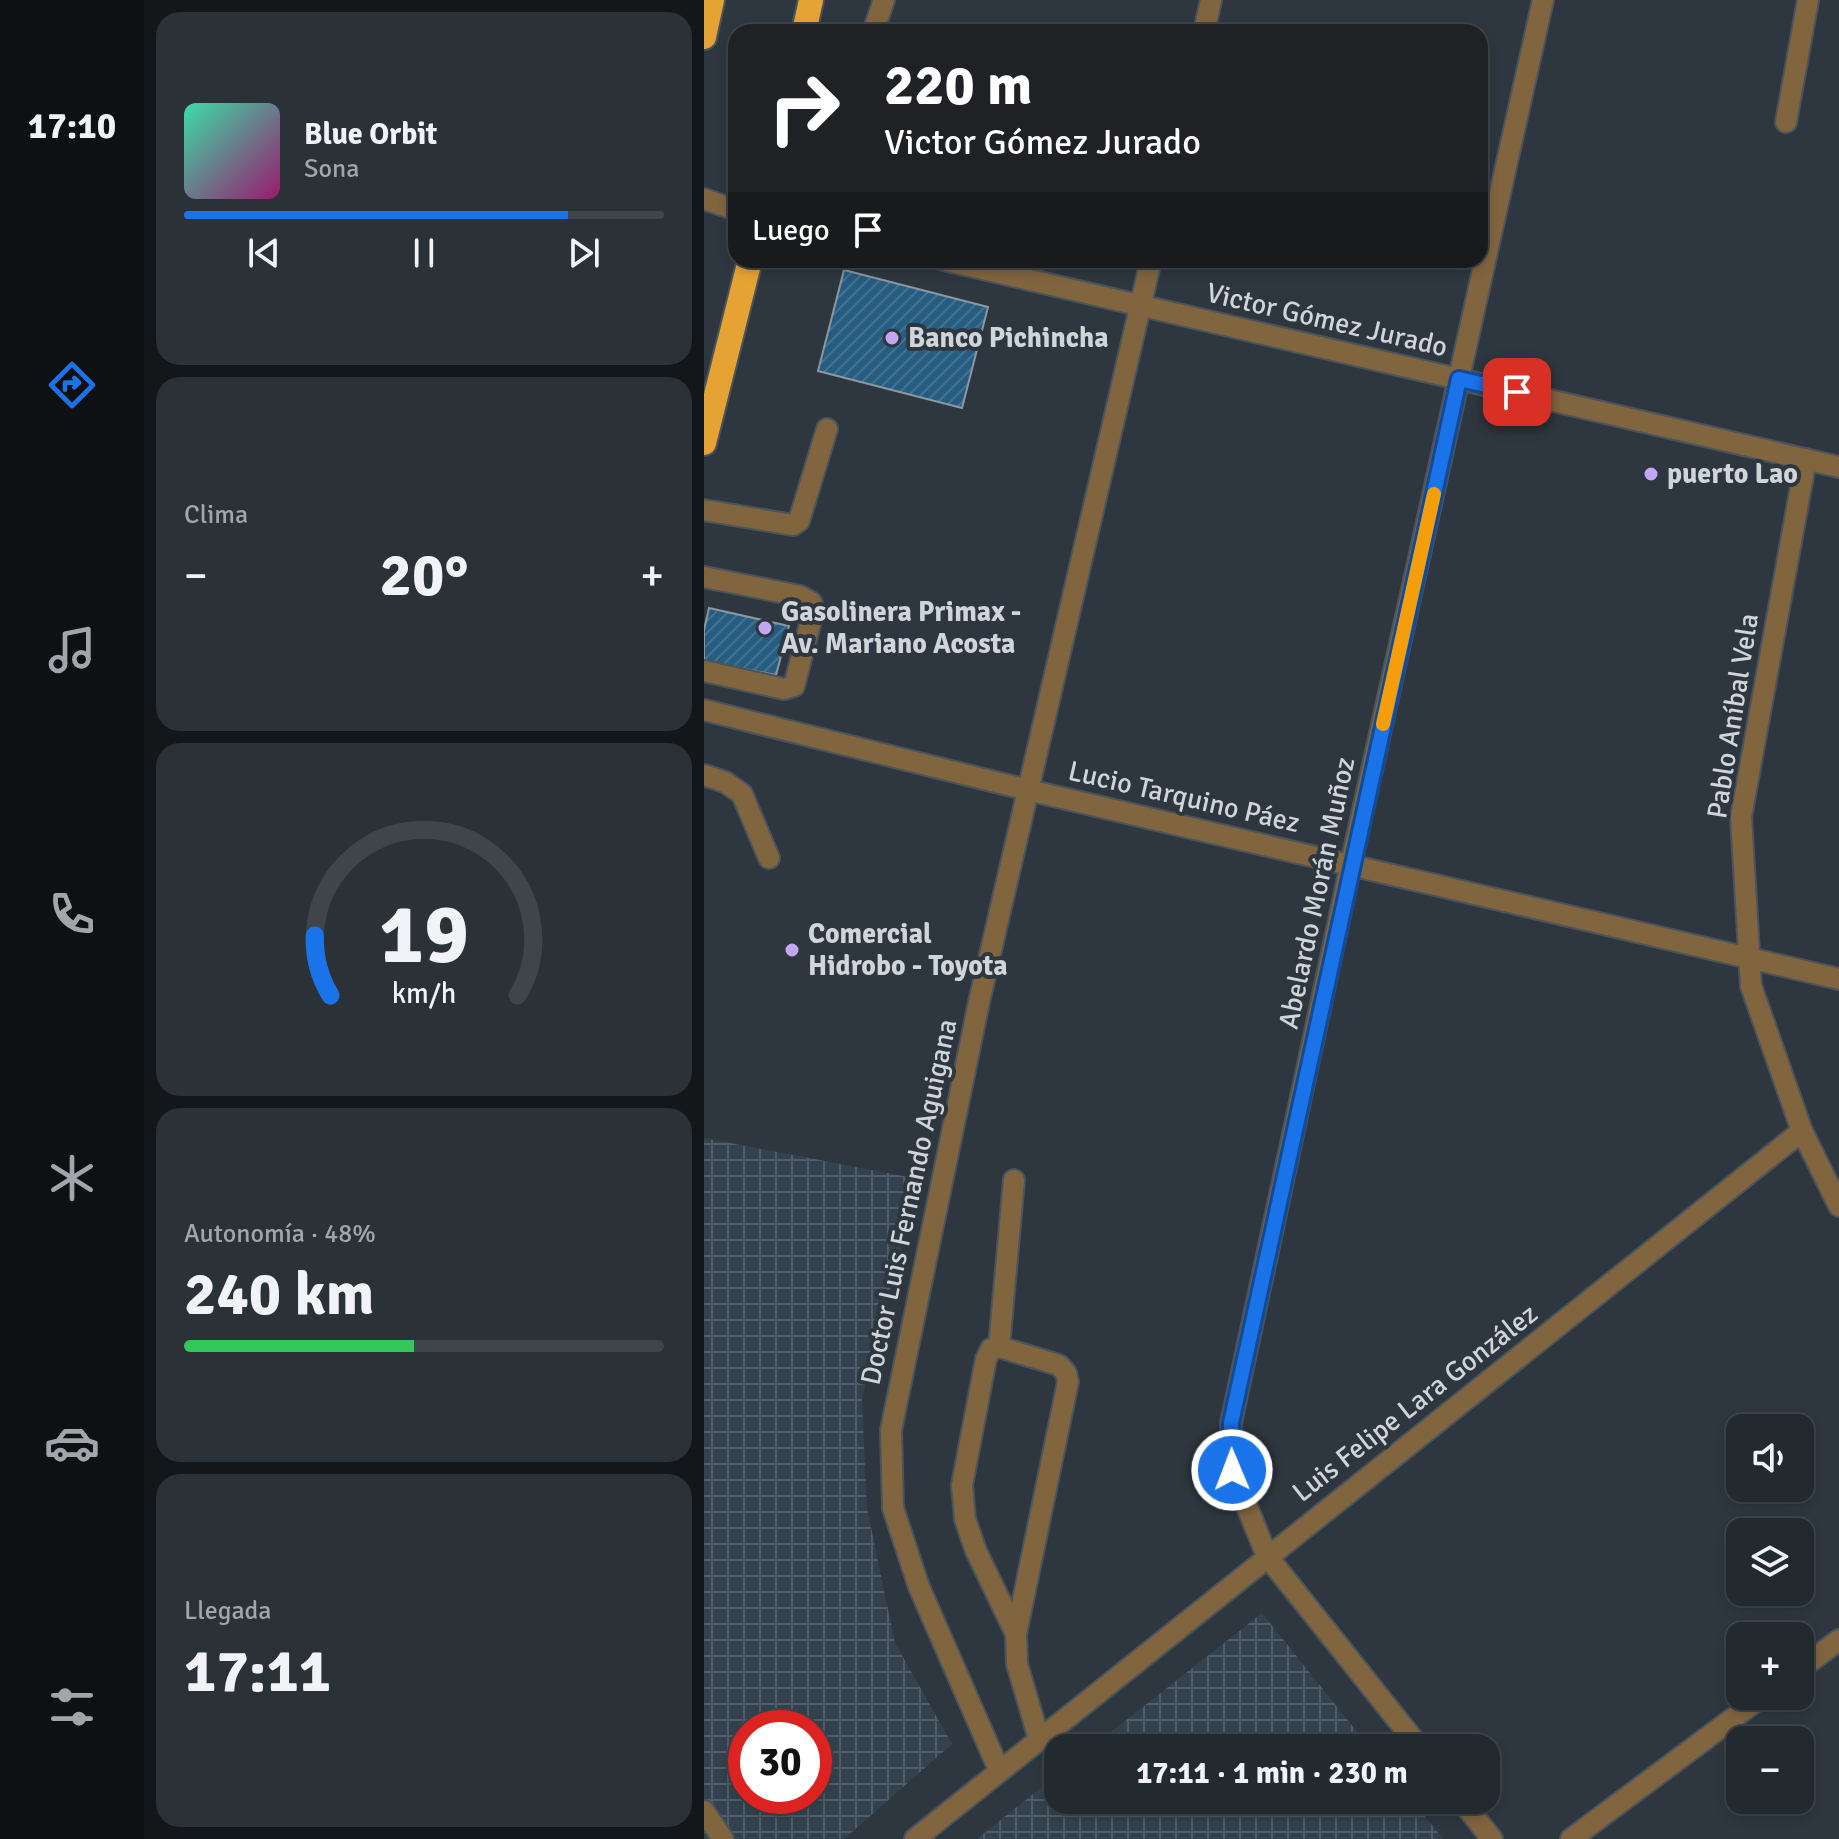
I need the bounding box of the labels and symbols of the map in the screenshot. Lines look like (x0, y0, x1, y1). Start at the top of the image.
street label: Victor Gómez Jurado (1203, 276, 1451, 364)
place label: Banco Pichincha (908, 321, 1109, 355)
marker: Banco Pichincha (883, 329, 901, 347)
pin (1483, 358, 1551, 426)
place label: puerto Lao (1667, 457, 1798, 491)
marker: puerto Lao (1642, 465, 1660, 483)
place label: Gasolinera Primax - Av. Mariano Acosta (781, 595, 1021, 661)
street label: Pablo Aníbal Vela (1700, 611, 1766, 821)
marker: Gasolinera Primax - Av. Mariano Acosta (756, 619, 774, 637)
street label: Lucio Tarquino Páez (1065, 754, 1303, 840)
street label: Abelardo Morán Muñoz (1272, 754, 1362, 1032)
place label: Comercial Hidrobo - Toyota (808, 917, 1008, 983)
marker: Comercial Hidrobo - Toyota (783, 941, 801, 959)
street label: Doctor Luis Fernando Aguigana (854, 1016, 964, 1388)
street label: Luis Felipe Lara González (1286, 1297, 1544, 1509)
position arrow (1190, 1428, 1274, 1512)
speed limit sign: 30 (728, 1710, 832, 1814)

